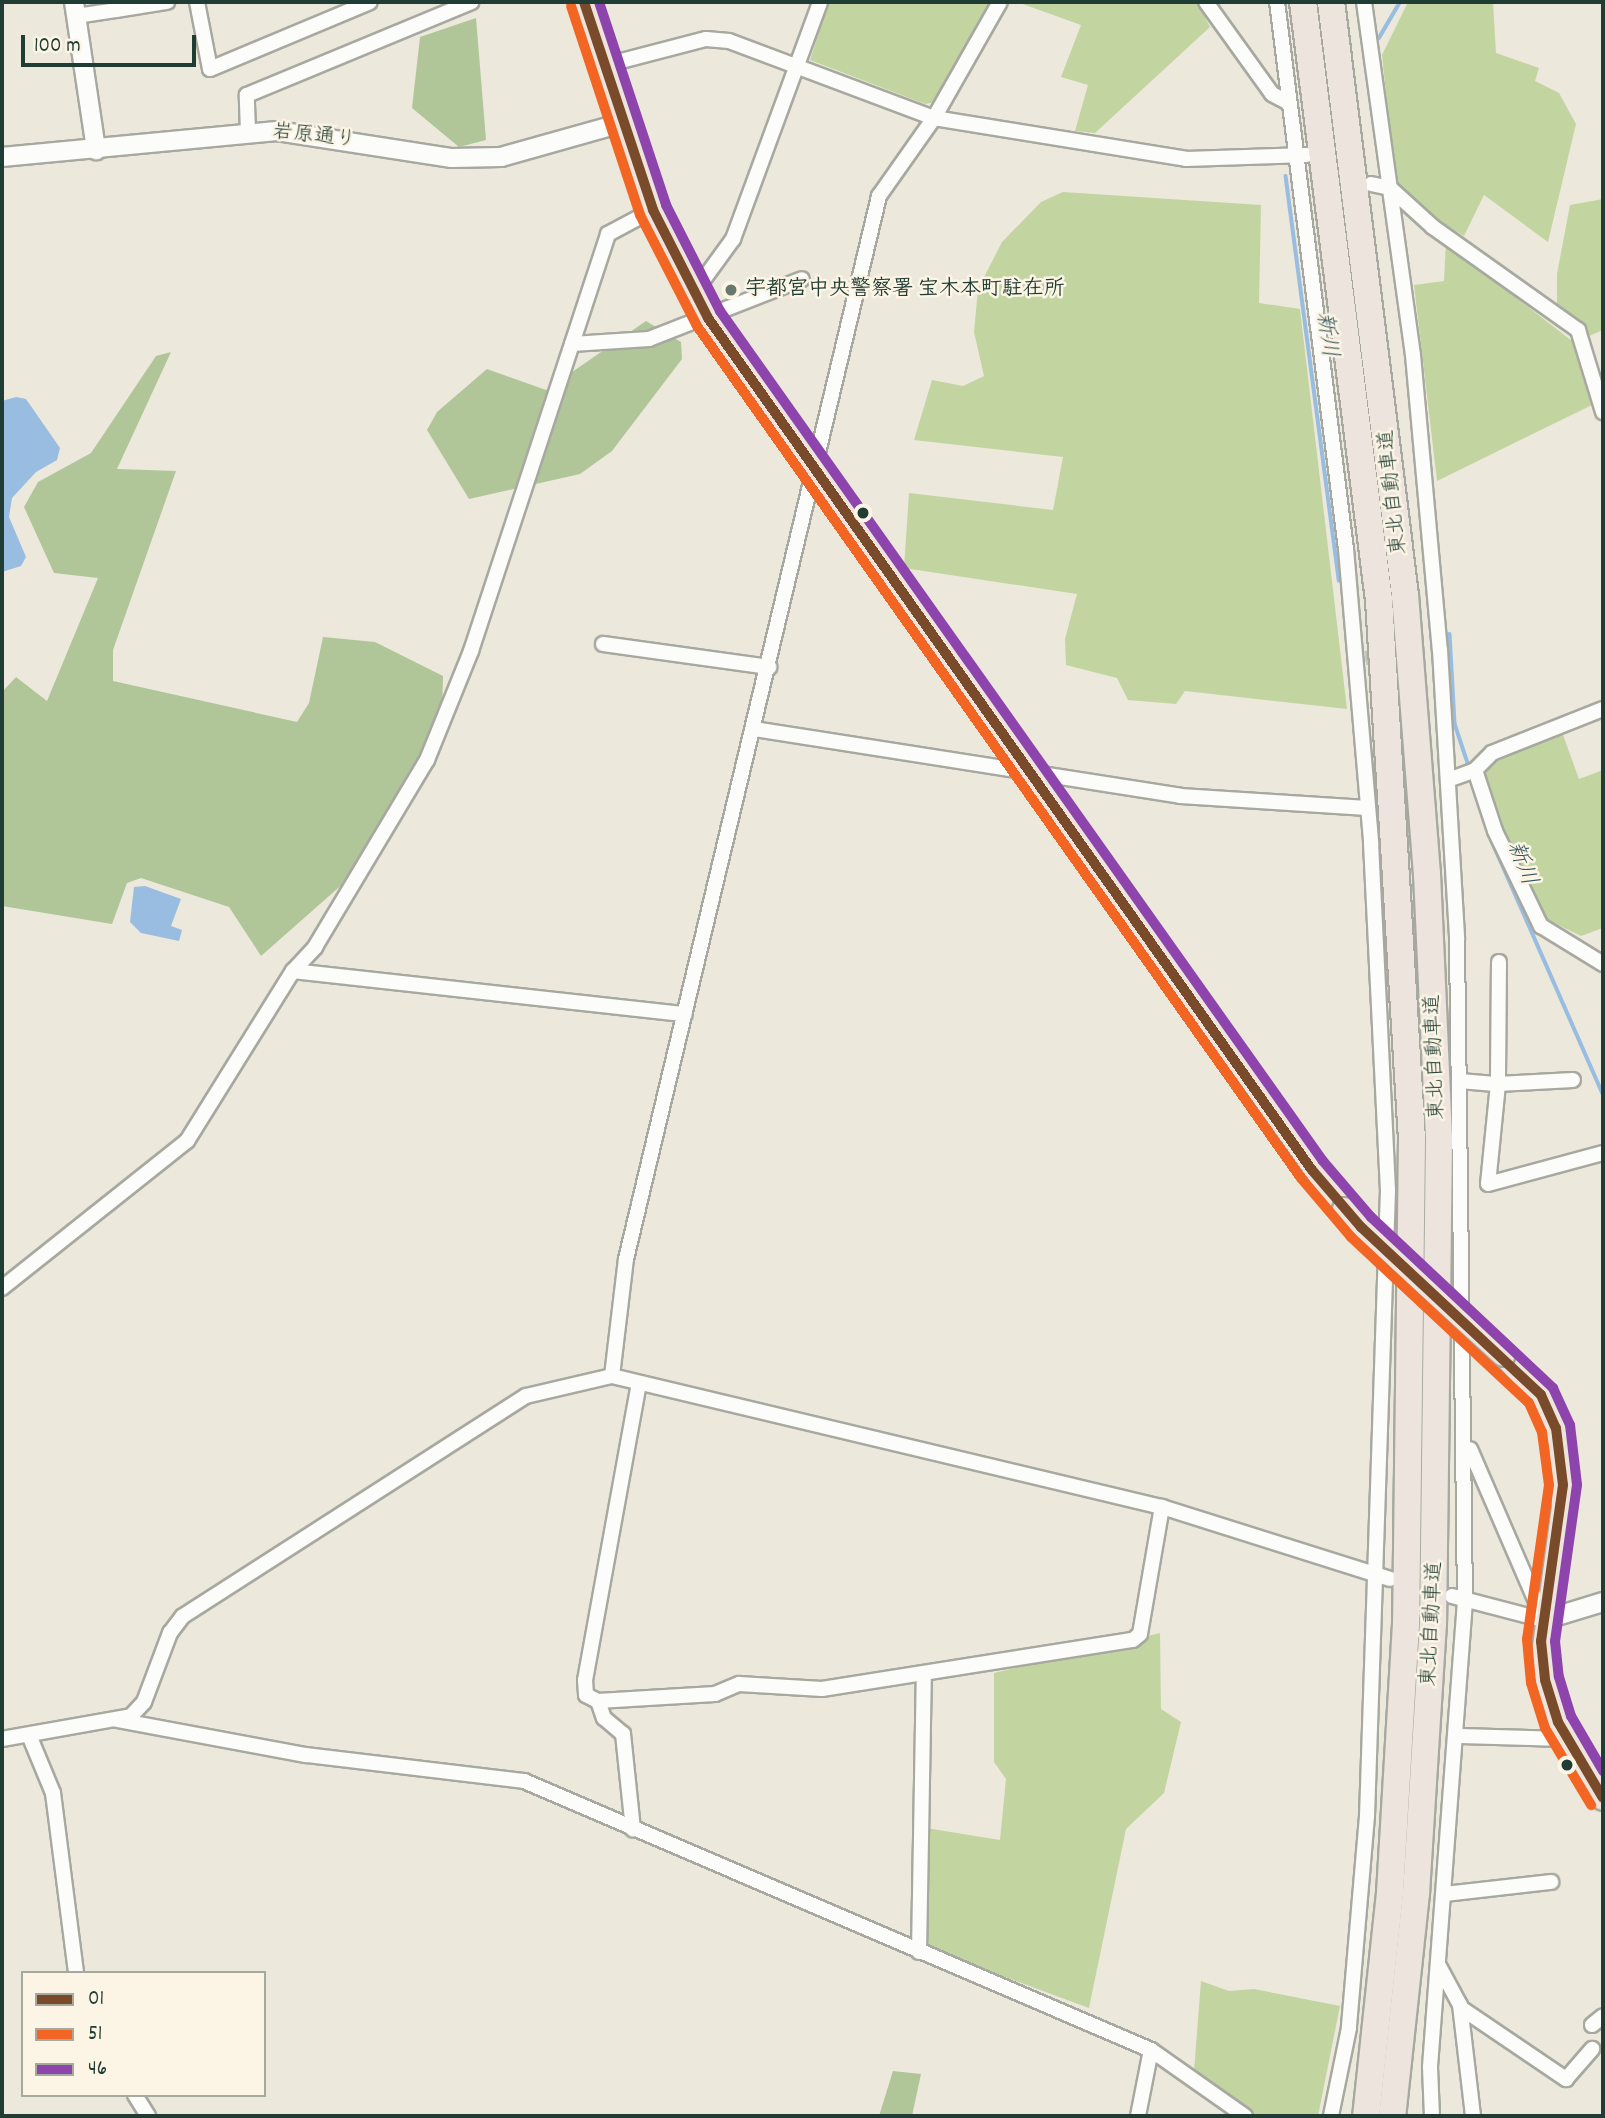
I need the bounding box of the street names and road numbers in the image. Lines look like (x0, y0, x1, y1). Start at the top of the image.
street label: 岩原通り (271, 120, 357, 154)
street label: 東北自動車道 (1375, 428, 1413, 556)
street label: 東北自動車道 (1421, 994, 1451, 1120)
street label: 東北自動車道 (1417, 1560, 1449, 1688)

